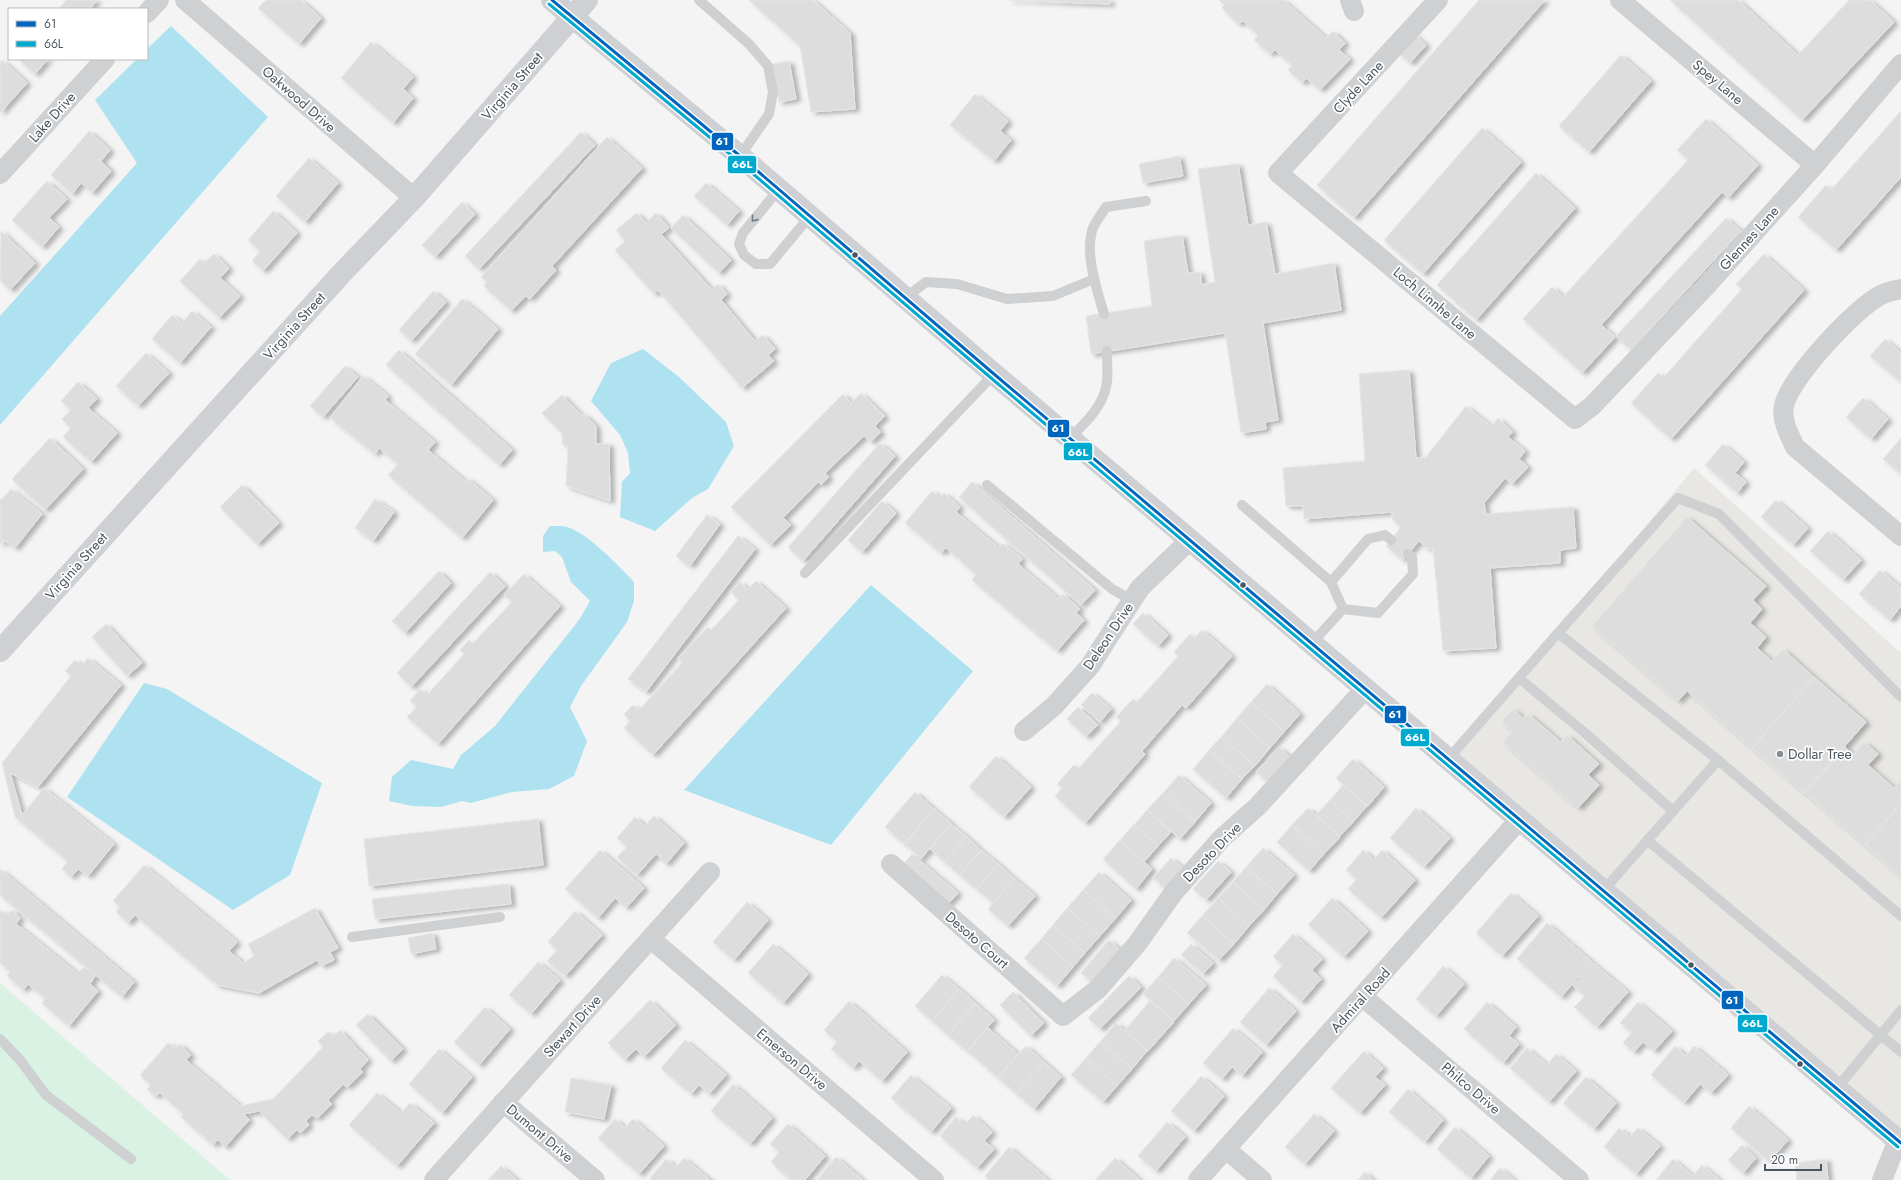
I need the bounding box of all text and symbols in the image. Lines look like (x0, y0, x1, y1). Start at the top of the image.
legend (8, 8, 148, 60)
text: 61 (44, 15, 56, 33)
text: 66L (44, 35, 64, 53)
street label: Virginia Street (477, 47, 548, 124)
street label: Spey Lane (1688, 55, 1748, 109)
street label: Clyde Lane (1328, 56, 1388, 118)
street label: Oakwood Drive (258, 61, 340, 137)
street label: Lake Drive (24, 87, 80, 147)
line badge: 61 (711, 132, 734, 151)
text: 61 (716, 133, 728, 149)
line badge: 66L (727, 155, 757, 174)
text: 66L (732, 156, 752, 172)
street label: Glennes Lane (1715, 201, 1783, 275)
one-way arrow (752, 215, 759, 222)
unlabelled marker (850, 250, 860, 260)
street label: Loch Linnhe Lane (1389, 262, 1481, 344)
street label: Virginia Street (258, 287, 330, 364)
line badge: 61 (1047, 419, 1070, 438)
text: 61 (1052, 420, 1064, 436)
line badge: 66L (1063, 442, 1093, 461)
text: 66L (1068, 444, 1088, 460)
street label: Virginia Street (40, 527, 112, 604)
unlabelled marker (1238, 580, 1248, 590)
street label: Deleon Drive (1078, 598, 1138, 674)
line badge: 61 (1384, 705, 1407, 724)
text: 61 (1389, 706, 1401, 722)
line badge: 66L (1400, 728, 1430, 747)
text: 66L (1405, 729, 1425, 745)
place label: Dollar Tree (1788, 744, 1852, 764)
marker: Dollar Tree (1775, 749, 1785, 759)
street label: Desoto Drive (1178, 818, 1246, 886)
street label: Desoto Court (941, 907, 1013, 974)
unlabelled marker (1686, 960, 1696, 970)
street label: Admiral Road (1325, 963, 1395, 1037)
street label: Stewart Drive (539, 990, 605, 1062)
line badge: 61 (1721, 990, 1744, 1010)
text: 61 (1726, 992, 1738, 1008)
line badge: 66L (1737, 1014, 1768, 1033)
text: 66L (1742, 1015, 1762, 1031)
street label: Emerson Drive (752, 1024, 832, 1094)
street label: Philco Drive (1437, 1057, 1505, 1119)
unlabelled marker (1795, 1059, 1805, 1069)
street label: Dumont Drive (502, 1099, 578, 1167)
scale bar (1765, 1146, 1821, 1172)
text: 20 m (1771, 1151, 1798, 1169)

